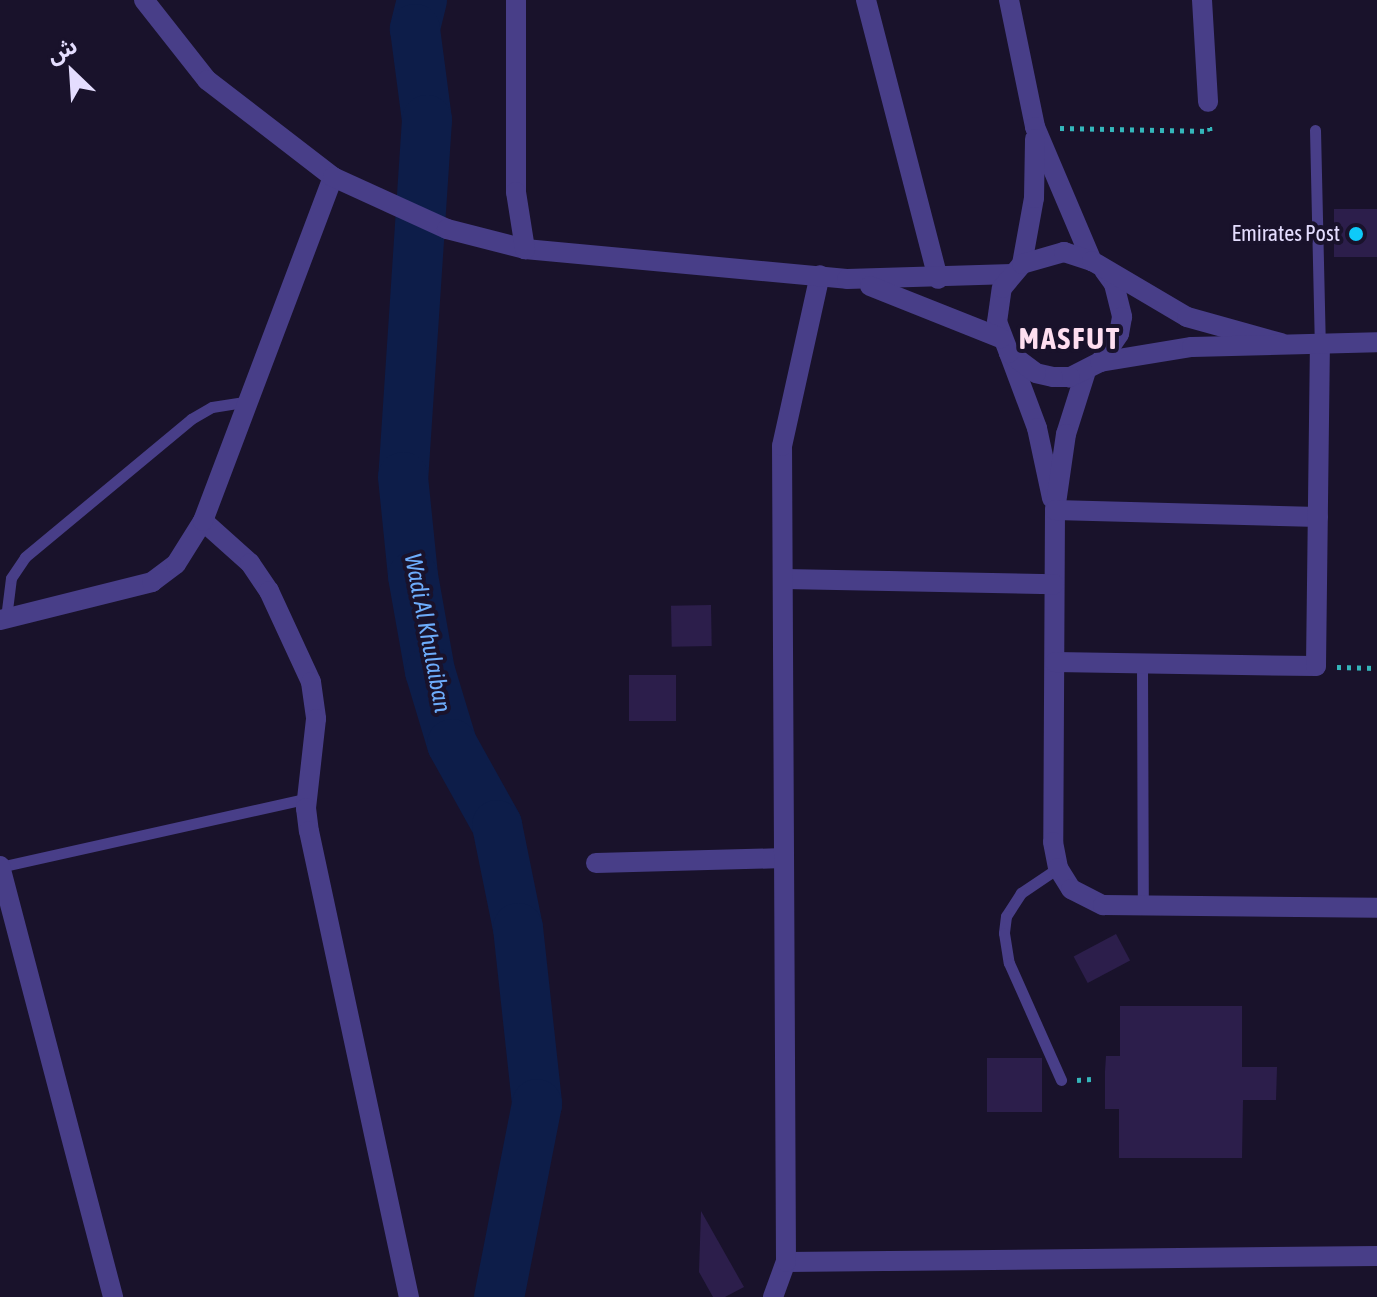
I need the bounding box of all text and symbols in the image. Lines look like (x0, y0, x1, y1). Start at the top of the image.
north arrow (32, 32, 112, 112)
text: ش (43, 32, 81, 68)
place label: Emirates Post (1232, 221, 1340, 247)
marker: Emirates Post (1347, 225, 1365, 243)
district label: MASFUT (1019, 320, 1121, 356)
water label: Wadi Al Khulaiban (398, 551, 458, 715)

